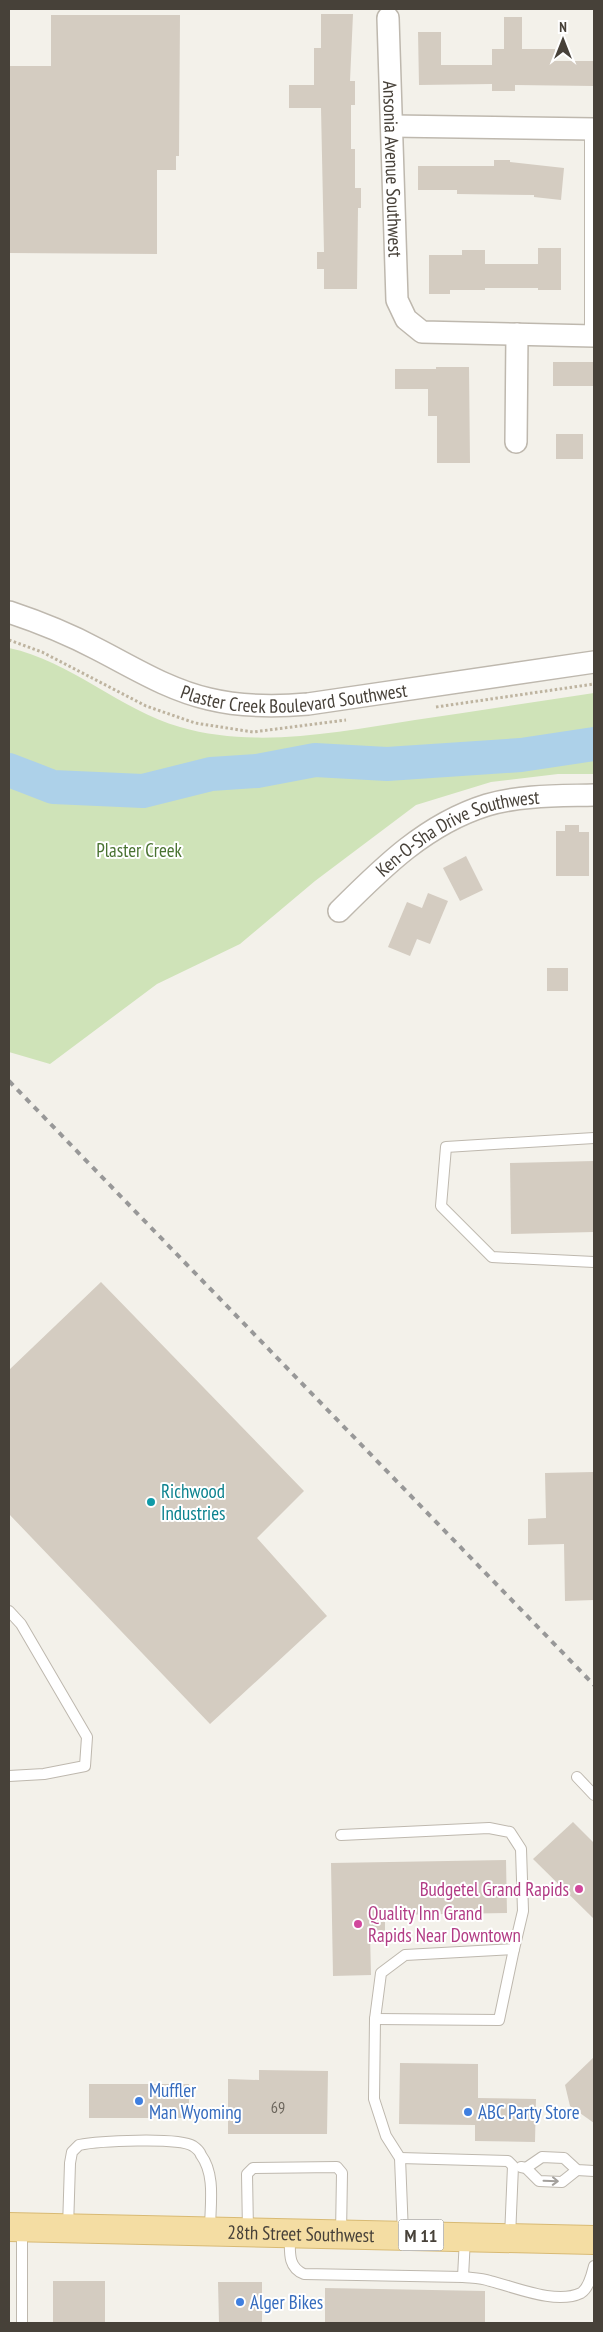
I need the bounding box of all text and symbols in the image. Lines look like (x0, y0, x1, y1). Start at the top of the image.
north arrow (538, 15, 588, 65)
text: N (559, 18, 567, 36)
street label: Ansonia Avenue Southwest (378, 80, 408, 258)
street label: Plaster Creek Boulevard Southwest (178, 678, 409, 718)
street label: Ken-O-Sha Drive Southwest (370, 785, 541, 882)
park label: Plaster Creek (96, 838, 183, 862)
place label: Richwood Industries (161, 1479, 226, 1525)
marker: Richwood Industries (145, 1496, 157, 1508)
place label: Budgetel Grand Rapids (420, 1877, 569, 1901)
marker: Budgetel Grand Rapids (573, 1883, 585, 1895)
place label: Quality Inn Grand Rapids Near Downtown (368, 1901, 521, 1947)
marker: Quality Inn Grand Rapids Near Downtown (352, 1918, 364, 1930)
place label: Muffler Man Wyoming (149, 2078, 242, 2124)
marker: Muffler Man Wyoming (133, 2095, 145, 2107)
house number: 69 (271, 2097, 285, 2117)
place label: ABC Party Store (478, 2100, 580, 2124)
marker: ABC Party Store (462, 2106, 474, 2118)
one-way arrow (543, 2177, 559, 2186)
street label: 28th Street Southwest (227, 2220, 375, 2247)
road number: M 11 (398, 2220, 444, 2250)
place label: Alger Bikes (250, 2290, 323, 2314)
marker: Alger Bikes (234, 2296, 246, 2308)

